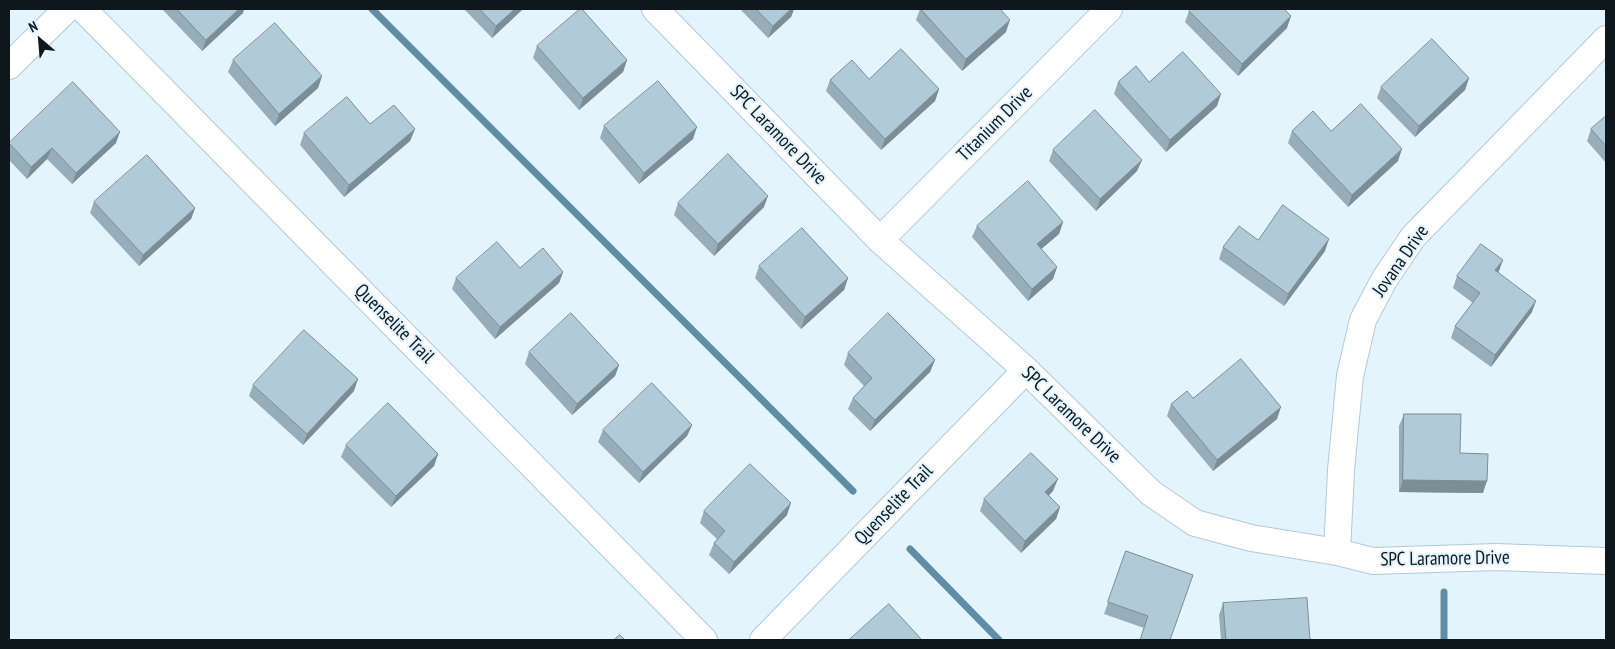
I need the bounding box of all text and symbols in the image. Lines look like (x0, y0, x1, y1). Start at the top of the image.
north arrow (15, 15, 65, 65)
text: N (26, 17, 41, 36)
street label: SPC Laramore Drive (725, 81, 831, 189)
street label: Titanium Drive (953, 82, 1037, 166)
street label: Jovana Drive (1368, 221, 1434, 301)
street label: Quenselite Trail (350, 280, 438, 368)
street label: SPC Laramore Drive (1017, 362, 1125, 468)
street label: Quenselite Trail (850, 460, 938, 550)
street label: SPC Laramore Drive (1380, 546, 1510, 572)

